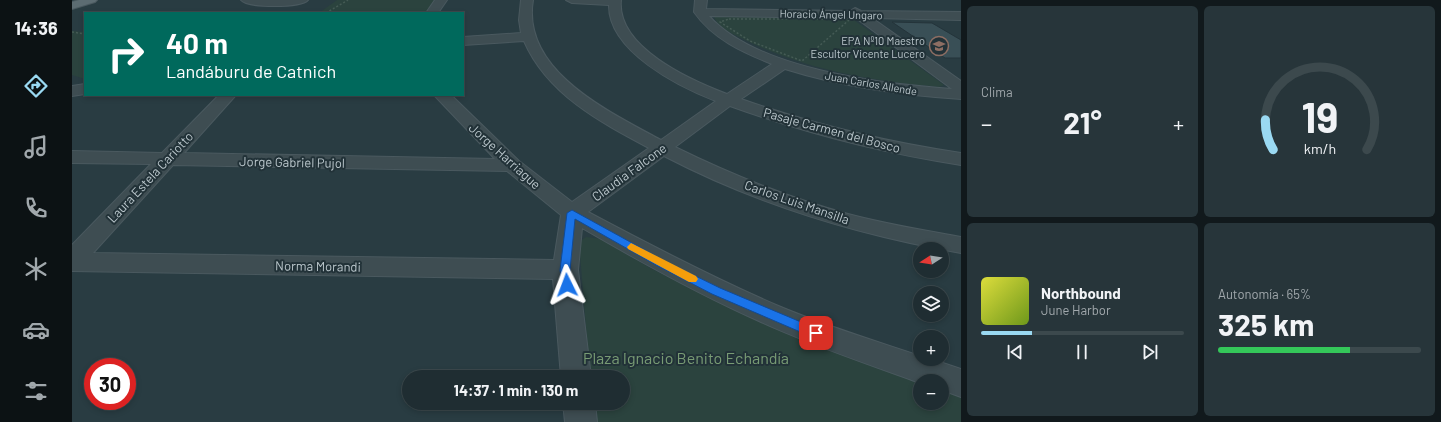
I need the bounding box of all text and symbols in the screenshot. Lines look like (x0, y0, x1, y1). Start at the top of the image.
street label: Horacio Ángel Ungaro (779, 7, 883, 21)
text: 14:36 (14, 17, 58, 39)
text: 40 m (166, 26, 228, 60)
icon: right (100, 28, 152, 80)
place label: EPA Nº10 Maestro Escultor Vicente Lucero (811, 34, 925, 60)
school or university icon: EPA Nº10 Maestro Escultor Vicente Lucero (928, 35, 950, 57)
text: Landáburu de Catnich (166, 60, 336, 82)
street label: Juan Carlos Allende (824, 68, 918, 98)
icon: directions (22, 72, 50, 100)
text: Clima (981, 84, 1013, 100)
text: 19 (1301, 90, 1338, 140)
street label: Pasaje Carmen del Bosco (762, 104, 902, 156)
text: 21° (1063, 104, 1102, 140)
text: − (981, 110, 992, 136)
text: + (1173, 110, 1184, 136)
street label: Jorge Harriague (466, 120, 544, 192)
street label: Laura Estela Cariotto (104, 128, 196, 226)
icon: music (22, 133, 50, 161)
text: km/h (1303, 139, 1336, 156)
street label: Claudia Falcone (589, 140, 670, 204)
street label: Jorge Gabriel Pujol (239, 153, 345, 171)
street label: Carlos Luis Mansilla (743, 177, 851, 227)
icon: phone (22, 194, 50, 222)
north arrow (913, 242, 949, 278)
map controls (913, 242, 949, 410)
icon: climate (22, 255, 50, 283)
street label: Norma Morandi (275, 257, 361, 275)
position arrow (546, 264, 588, 306)
text: Northbound (1041, 284, 1121, 302)
button: layers (913, 286, 949, 322)
text: Autonomía · 65% (1218, 286, 1311, 302)
text: June Harbor (1041, 302, 1111, 318)
text: 325 km (1218, 306, 1314, 342)
icon: car (22, 316, 50, 344)
pin (799, 316, 833, 350)
icon: arrive (805, 322, 827, 344)
button: + (913, 330, 949, 366)
icon: previous (1004, 341, 1026, 363)
icon: pause (1071, 341, 1093, 363)
icon: next (1139, 341, 1161, 363)
park label: Plaza Ignacio Benito Echandía (583, 348, 789, 367)
speed limit sign: 30 (84, 358, 136, 410)
button: − (913, 374, 949, 410)
icon: filters (22, 377, 50, 405)
text: 14:37 · 1 min · 130 m (454, 381, 578, 399)

